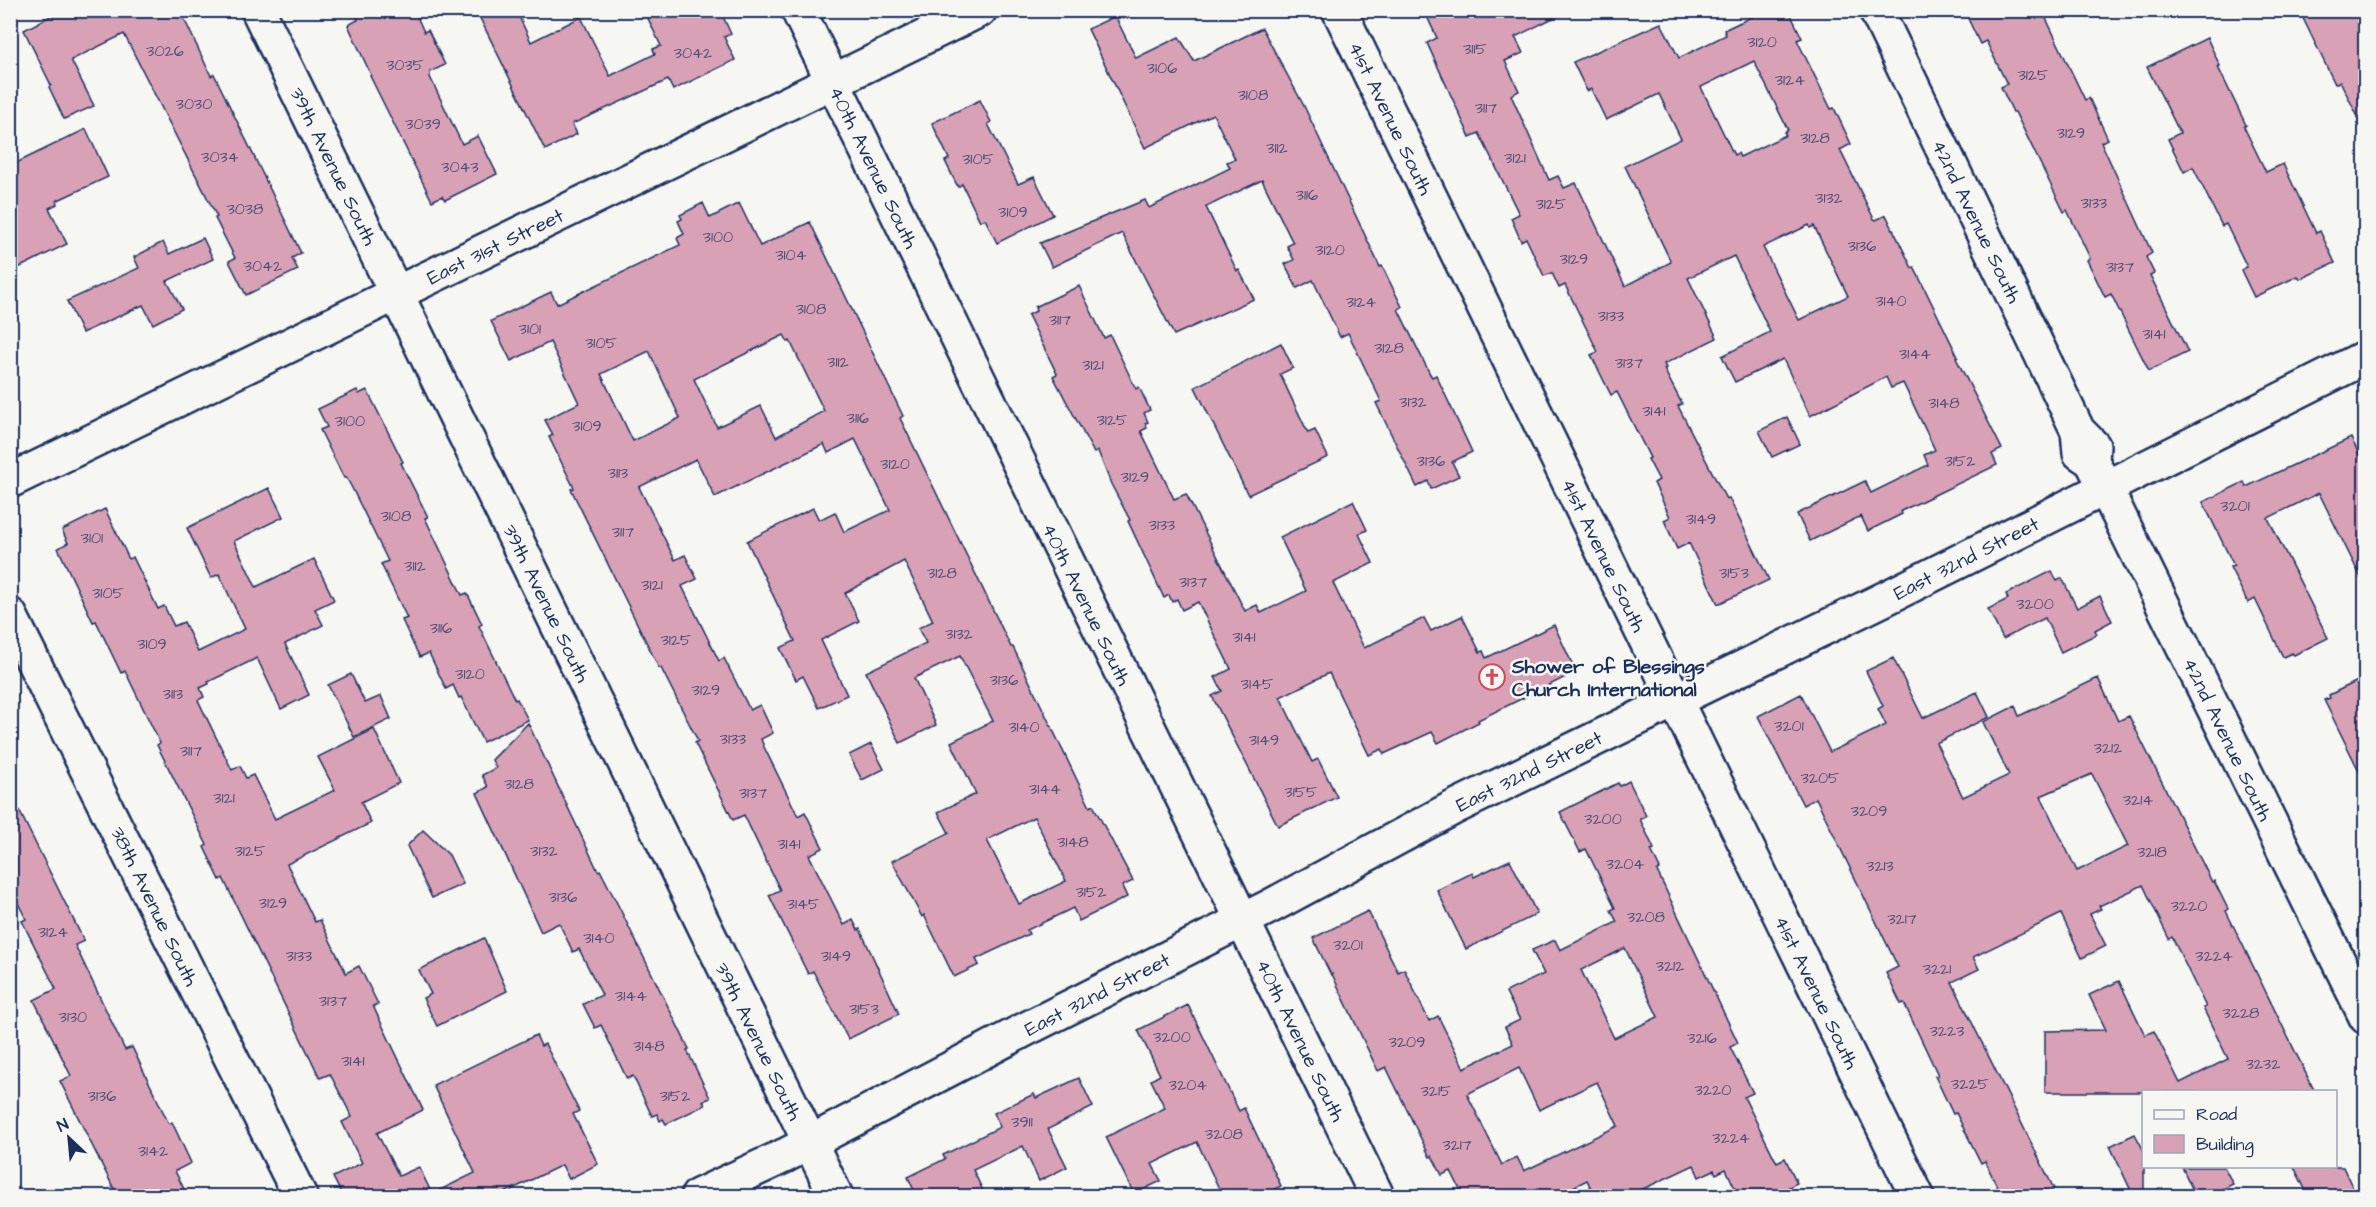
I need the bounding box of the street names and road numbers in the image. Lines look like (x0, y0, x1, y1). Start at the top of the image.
street label: 41st Avenue South (1341, 37, 1439, 200)
street label: 40th Avenue South (822, 82, 925, 253)
street label: 39th Avenue South (283, 83, 384, 250)
street label: 42nd Avenue South (1924, 135, 2028, 308)
street label: East 31st Street (422, 202, 568, 292)
street label: 41st Avenue South (1554, 474, 1652, 637)
street label: East 32nd Street (1889, 510, 2044, 608)
street label: 40th Avenue South (1035, 519, 1138, 690)
street label: 39th Avenue South (496, 520, 597, 687)
street label: 42nd Avenue South (2175, 653, 2279, 826)
street label: East 32nd Street (1452, 724, 1607, 819)
street label: 38th Avenue South (103, 822, 205, 991)
street label: 41st Avenue South (1767, 911, 1865, 1074)
street label: East 32nd Street (1020, 946, 1175, 1044)
street label: 40th Avenue South (1249, 955, 1352, 1126)
street label: 39th Avenue South (708, 958, 809, 1125)

